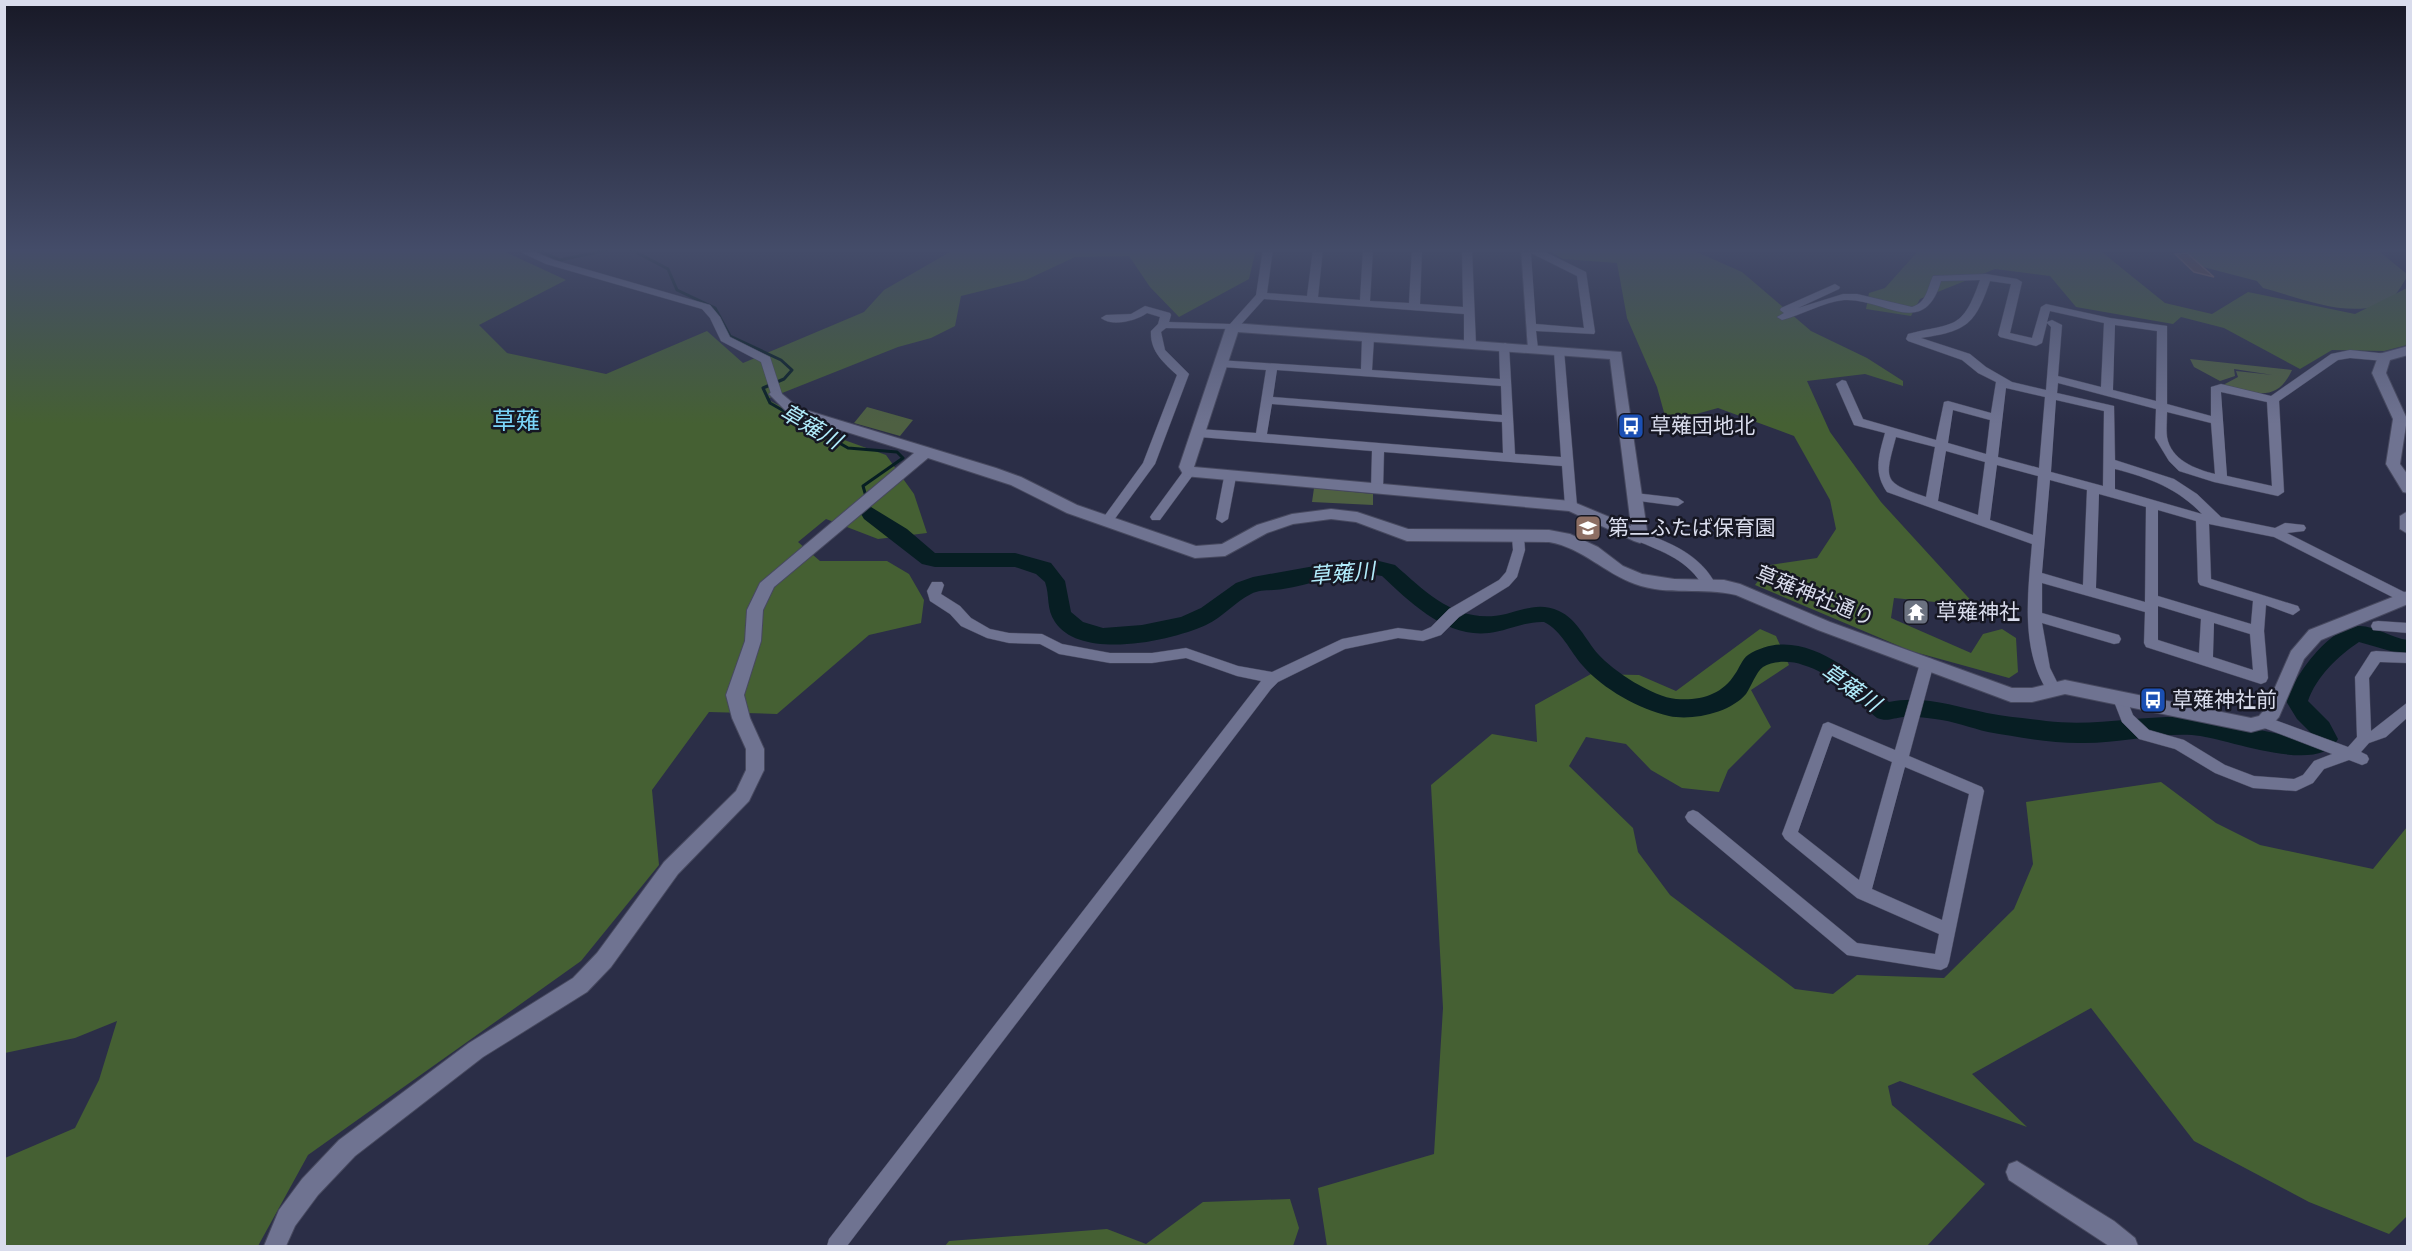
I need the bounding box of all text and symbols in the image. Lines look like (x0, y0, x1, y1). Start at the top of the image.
water label: 草薙川 (775, 396, 849, 456)
district label: 草薙 (492, 403, 540, 436)
bus stop icon: 草薙団地北 (1616, 411, 1646, 441)
place label: 草薙団地北 (1650, 411, 1755, 439)
school or university icon: 第二ふたば保育園 (1573, 513, 1603, 543)
place label: 第二ふたば保育園 (1608, 513, 1776, 541)
water label: 草薙川 (1308, 554, 1378, 590)
street label: 草薙神社通り (1752, 558, 1879, 632)
temple icon: 草薙神社 (1901, 597, 1931, 627)
place label: 草薙神社 (1936, 597, 2020, 625)
water label: 草薙川 (1816, 655, 1889, 719)
bus stop icon: 草薙神社前 (2138, 685, 2168, 715)
place label: 草薙神社前 (2172, 685, 2277, 713)

